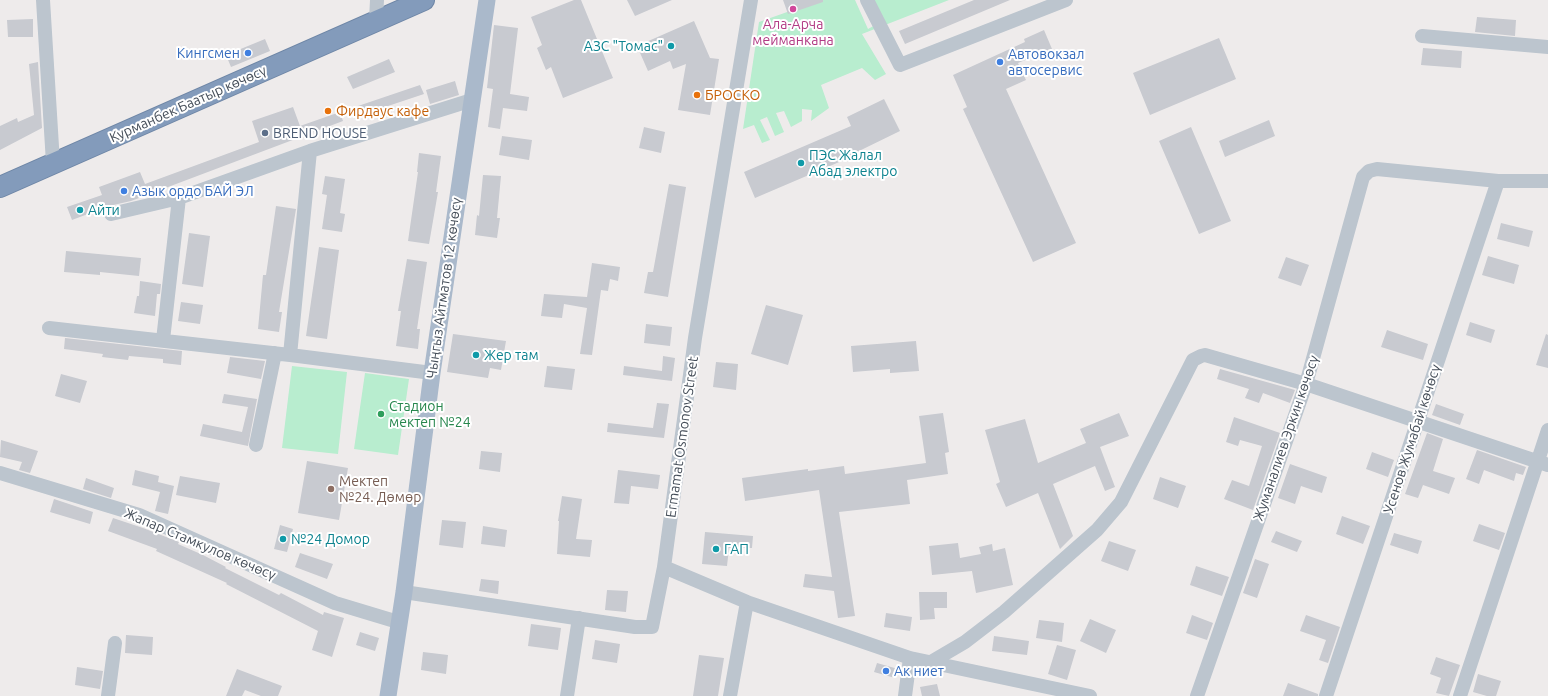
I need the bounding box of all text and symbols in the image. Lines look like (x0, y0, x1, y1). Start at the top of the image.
marker: Ала-Арча мейманкана (788, 4, 798, 14)
place label: Ала-Арча мейманкана (752, 16, 834, 48)
place label: АЗС "Томас" (584, 38, 663, 54)
marker: АЗС "Томас" (666, 41, 676, 51)
place label: Кингсмен (177, 45, 240, 61)
place label: Автовокзал автосервис (1008, 46, 1084, 78)
marker: Кингсмен (243, 48, 253, 58)
marker: Автовокзал автосервис (995, 57, 1005, 67)
street label: Курманбек Баатыр көчөсү (107, 62, 269, 146)
place label: БРОСКО (705, 87, 760, 103)
marker: БРОСКО (692, 90, 702, 100)
place label: Фирдаус кафе (336, 103, 429, 119)
marker: Фирдаус кафе (323, 106, 333, 116)
place label: BREND HOUSE (273, 125, 367, 141)
marker: BREND HOUSE (260, 128, 270, 138)
place label: ПЭС Жалал Абад электро (809, 147, 897, 180)
marker: ПЭС Жалал Абад электро (796, 158, 806, 168)
place label: Азык ордо БАЙ ЭЛ (132, 183, 254, 199)
marker: Азык ордо БАЙ ЭЛ (119, 186, 129, 196)
street label: Чыңгыз Айтматов 12 көчөсү (423, 196, 465, 380)
place label: Айти (88, 202, 120, 218)
marker: Айти (75, 205, 85, 215)
place label: Жер там (484, 347, 539, 363)
marker: Жер там (471, 350, 481, 360)
street label: Жуманалиев Эркин көчөсү (1250, 353, 1322, 523)
street label: Ermamat Osmonov Street (662, 355, 702, 519)
street label: Усенов Жумабай көчөсү (1380, 362, 1444, 516)
place label: Стадион мектеп №24 (389, 398, 471, 430)
marker: Стадион мектеп №24 (376, 409, 386, 419)
place label: Мектеп №24. Дөмөр (339, 473, 421, 506)
marker: Мектеп №24. Дөмөр (326, 484, 336, 494)
street label: Жапар Стамкулов көчөсү (122, 504, 278, 584)
place label: №24 Домор (291, 531, 370, 547)
marker: №24 Домор (278, 534, 288, 544)
place label: ГАП (724, 541, 749, 557)
marker: ГАП (711, 544, 721, 554)
place label: Ак ниет (894, 663, 944, 679)
marker: Ак ниет (881, 666, 891, 676)

